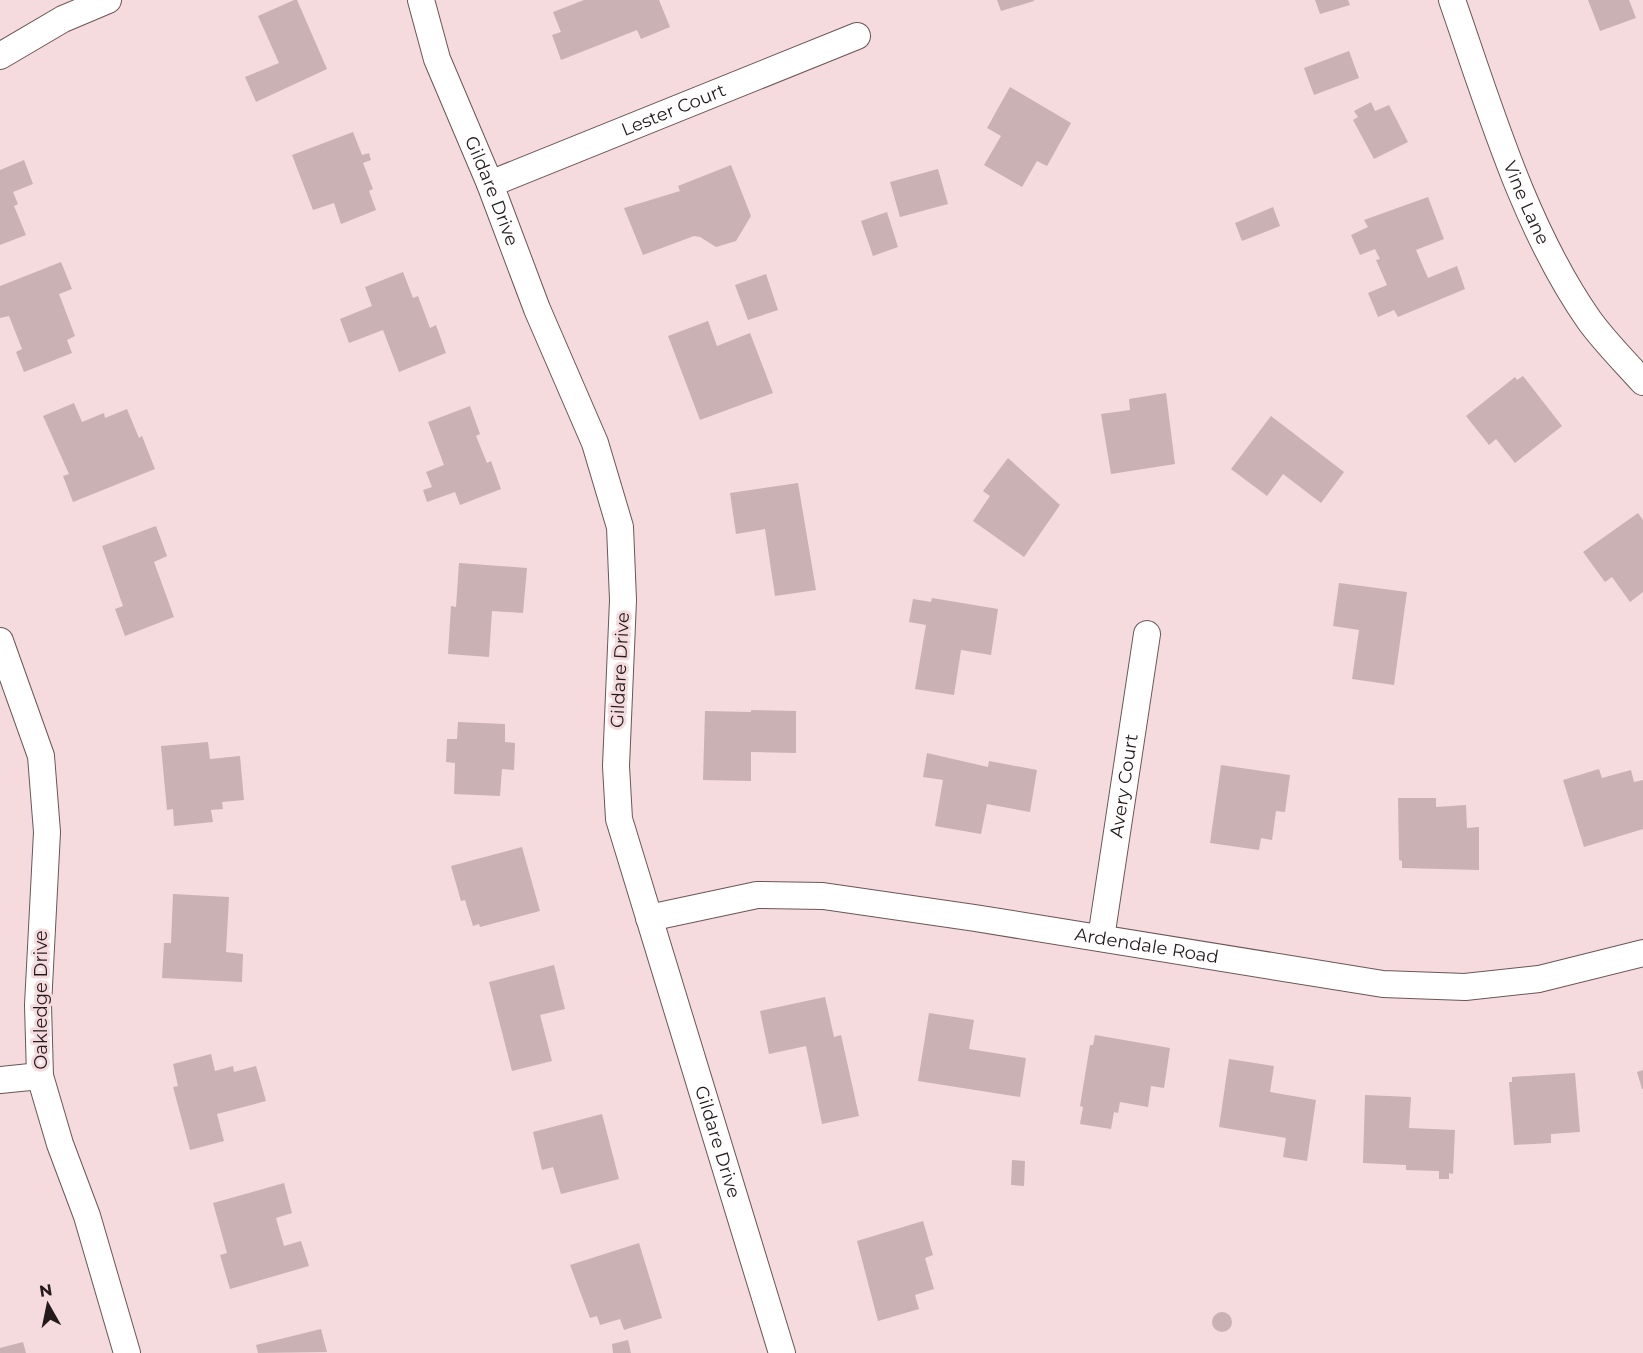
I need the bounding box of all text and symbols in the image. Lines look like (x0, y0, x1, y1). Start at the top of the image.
street label: Lester Court (618, 79, 729, 141)
street label: Gildare Drive (460, 133, 523, 249)
street label: Vine Lane (1499, 158, 1554, 248)
street label: Gildare Drive (606, 611, 634, 729)
street label: Avery Court (1105, 732, 1143, 839)
street label: Ardendale Road (1073, 923, 1220, 968)
street label: Oakledge Drive (30, 930, 52, 1070)
street label: Gildare Drive (690, 1083, 745, 1201)
north arrow (18, 1275, 78, 1335)
text: N (38, 1280, 54, 1301)

